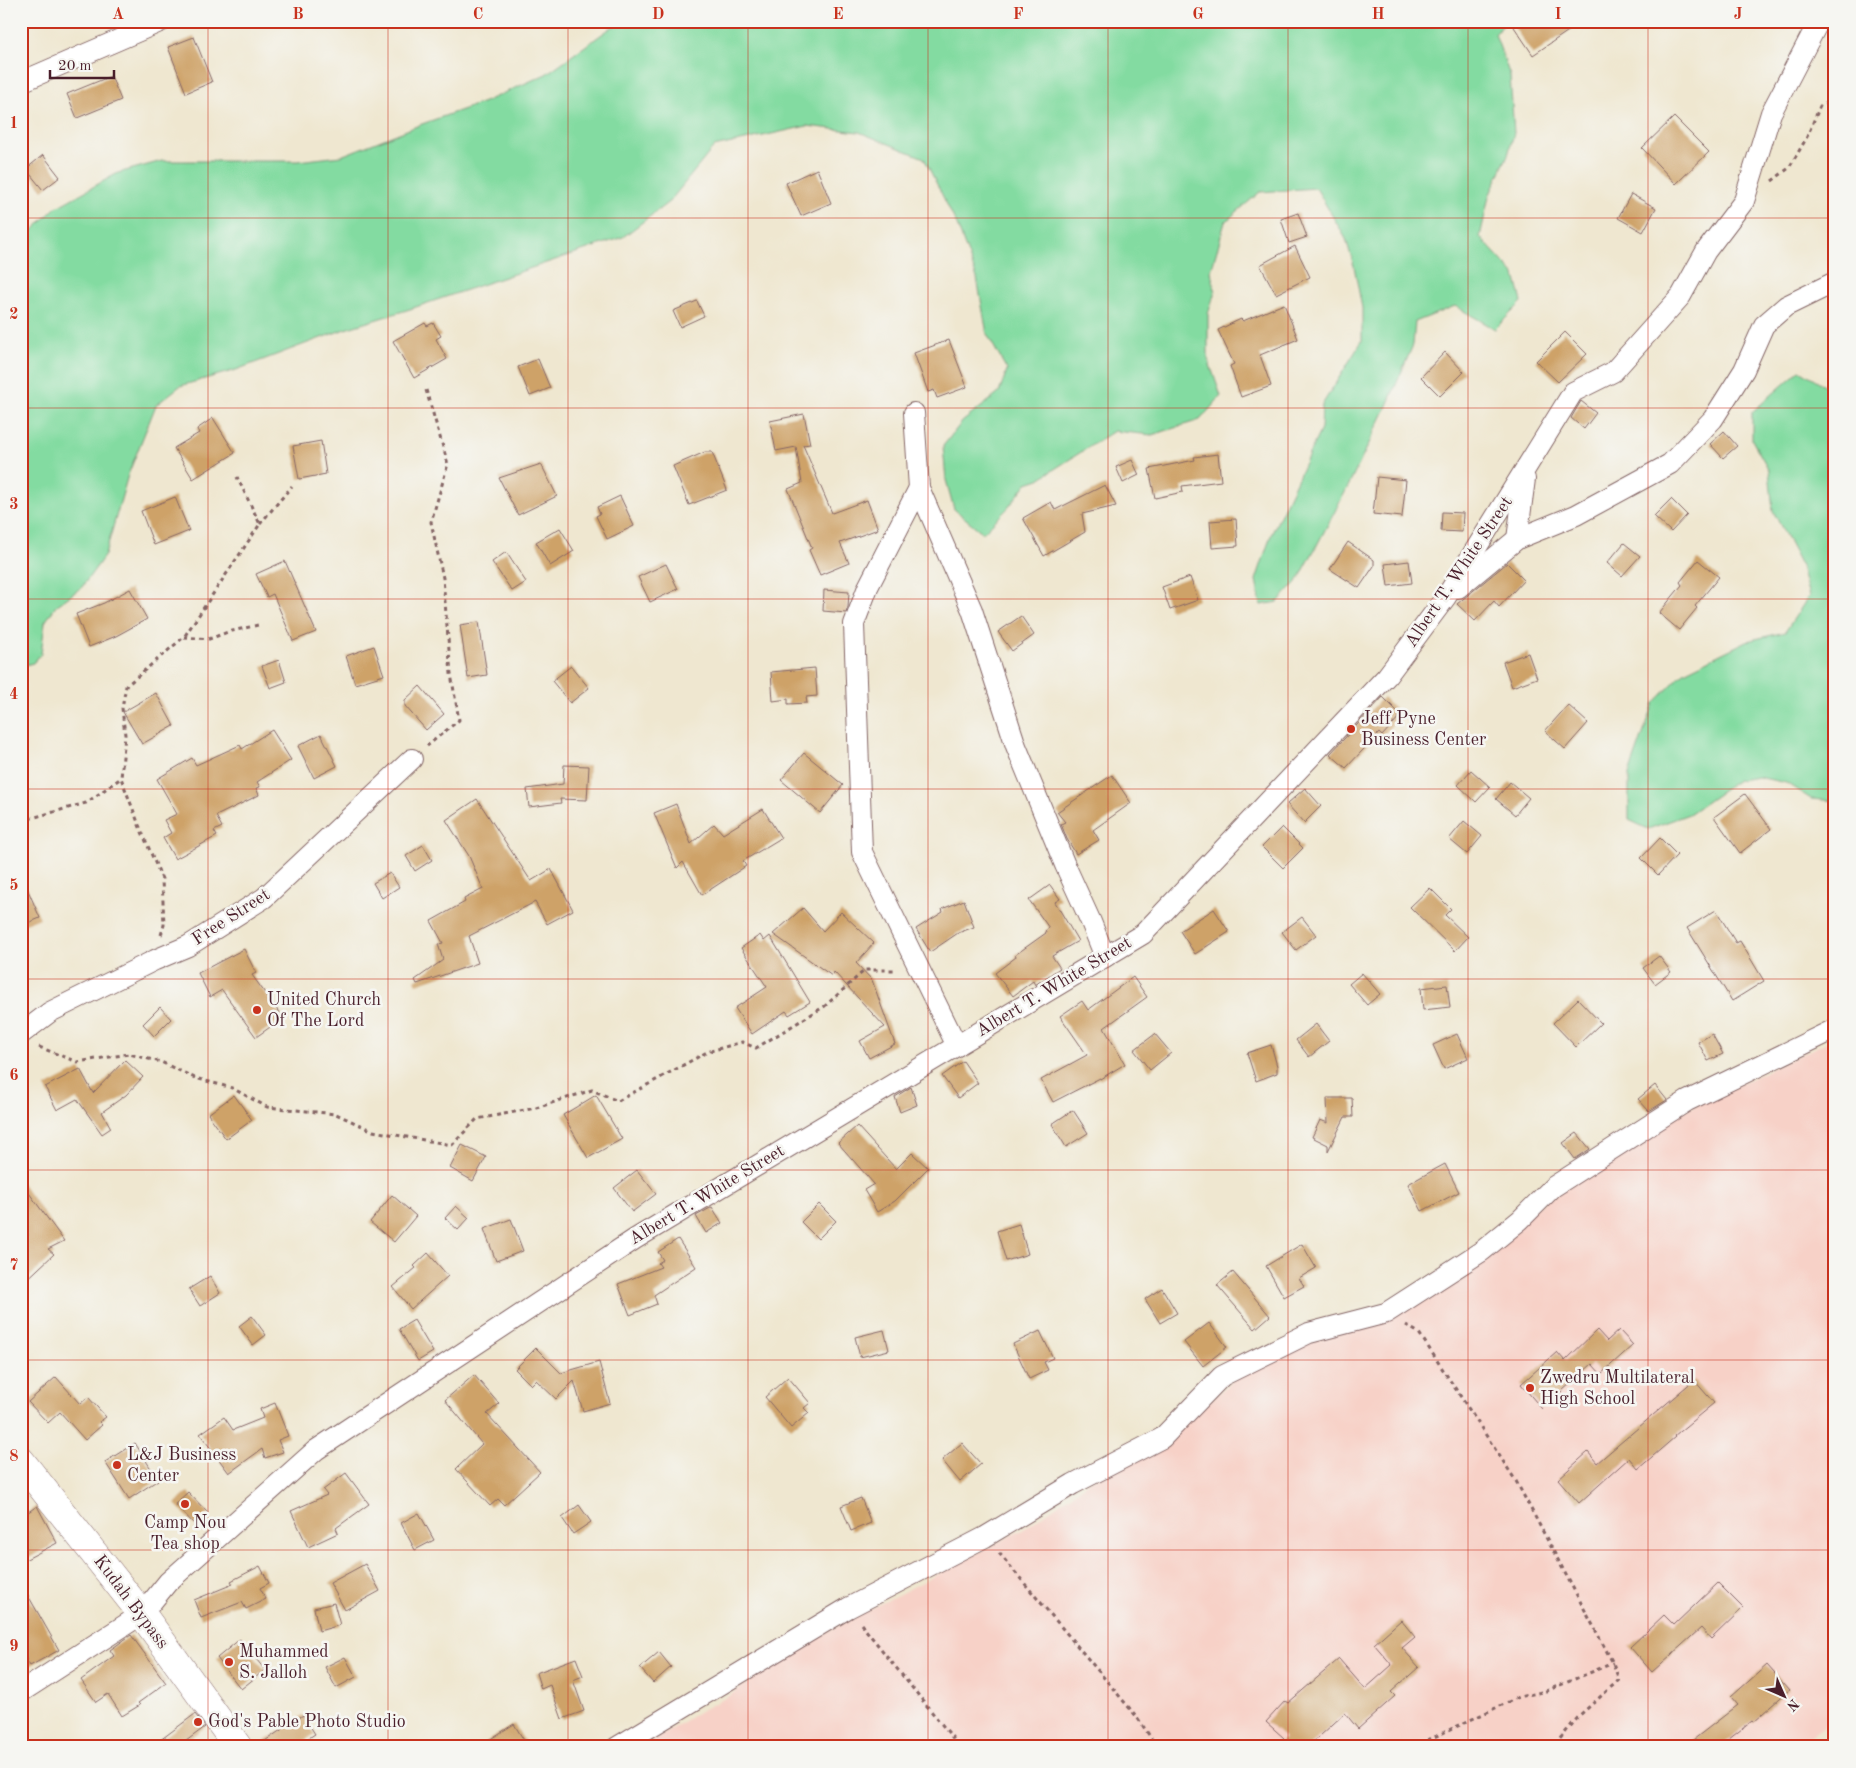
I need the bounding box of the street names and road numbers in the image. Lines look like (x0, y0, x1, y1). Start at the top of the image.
street label: Albert T. White Street (1402, 493, 1516, 651)
street label: Free Street (189, 885, 273, 949)
street label: Albert T. White Street (973, 933, 1135, 1041)
street label: Albert T. White Street (626, 1141, 788, 1249)
street label: Kudah Bypass (90, 1552, 172, 1652)

